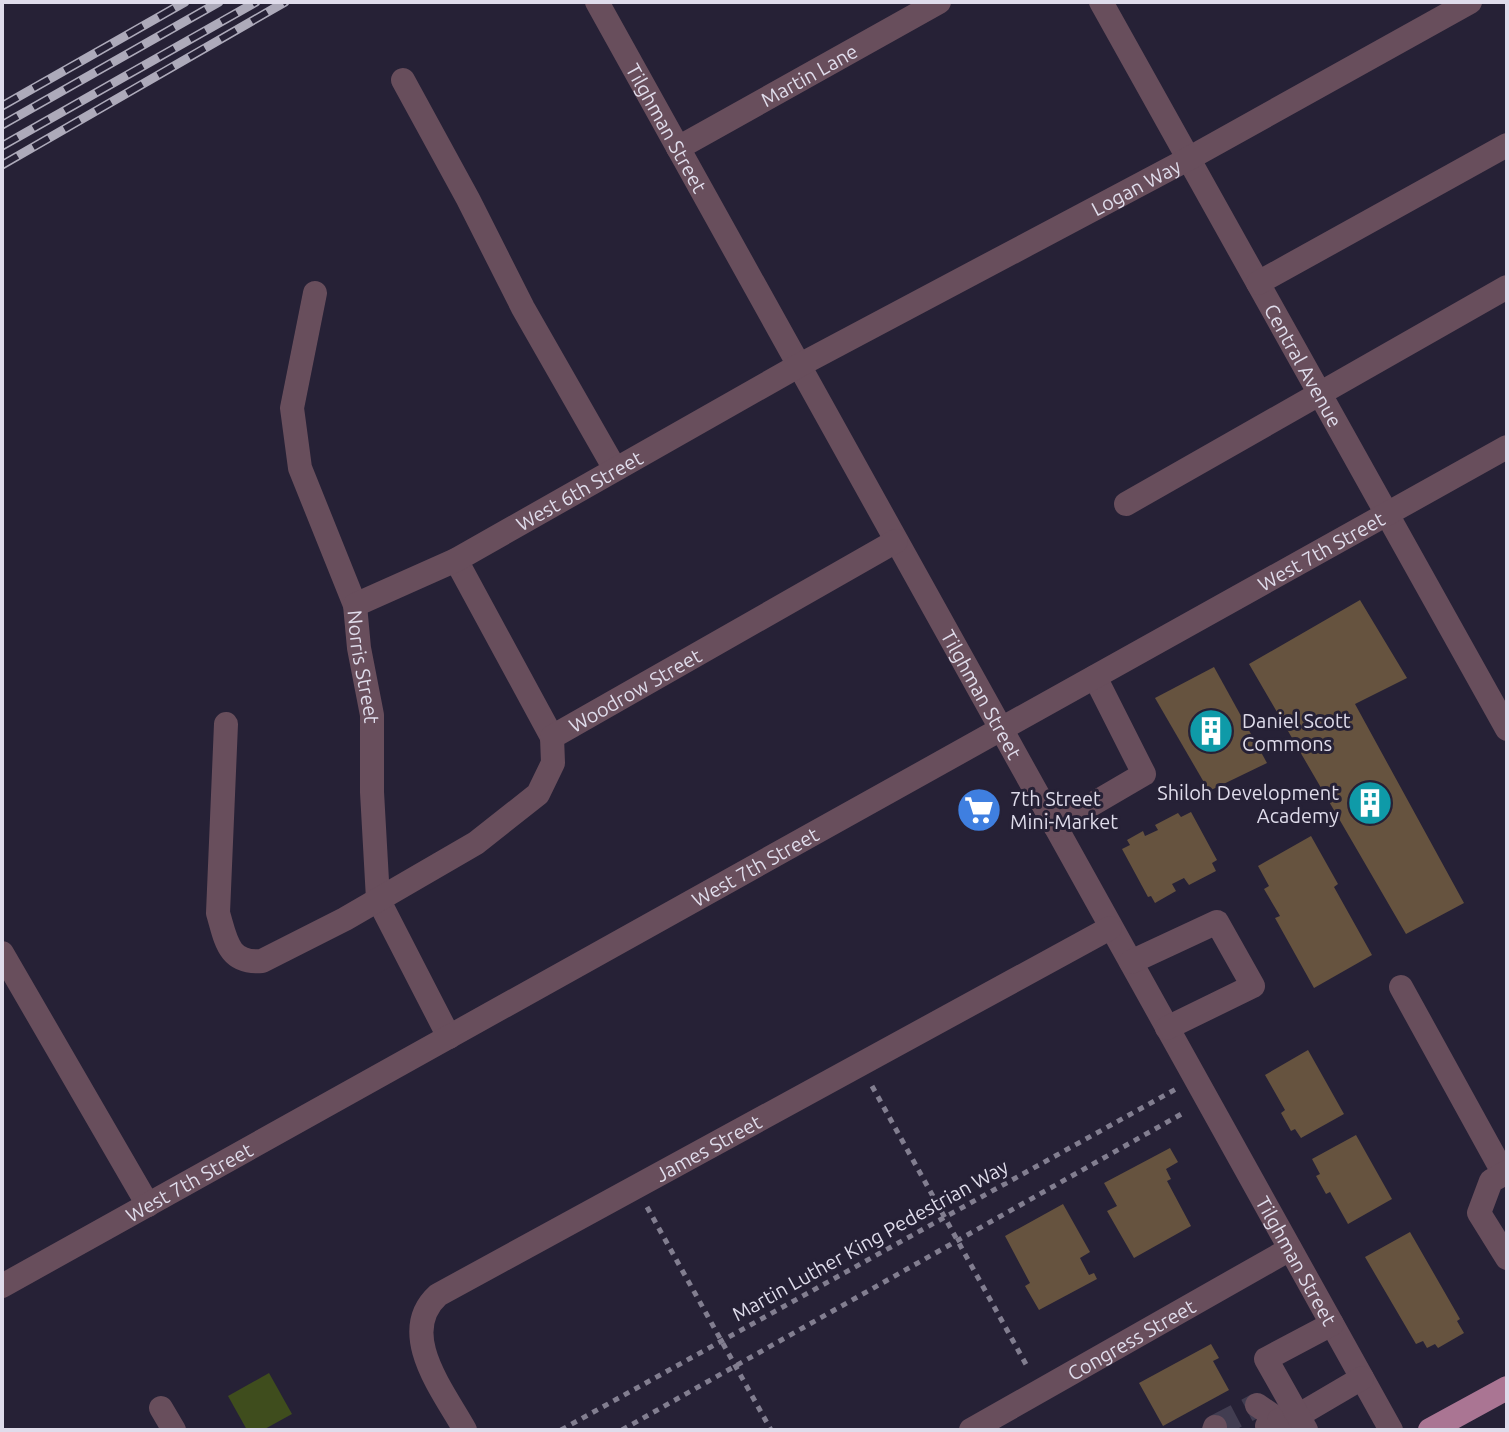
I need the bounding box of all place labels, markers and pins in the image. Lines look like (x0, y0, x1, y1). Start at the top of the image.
building icon: Daniel Scott Commons (1187, 707, 1235, 755)
place label: Daniel Scott Commons (1242, 709, 1351, 755)
building icon: Shiloh Development Academy (1346, 779, 1394, 827)
place label: Shiloh Development Academy (1157, 781, 1339, 827)
supermarket icon: 7th Street Mini-Market (955, 786, 1003, 834)
place label: 7th Street Mini-Market (1010, 787, 1118, 833)

